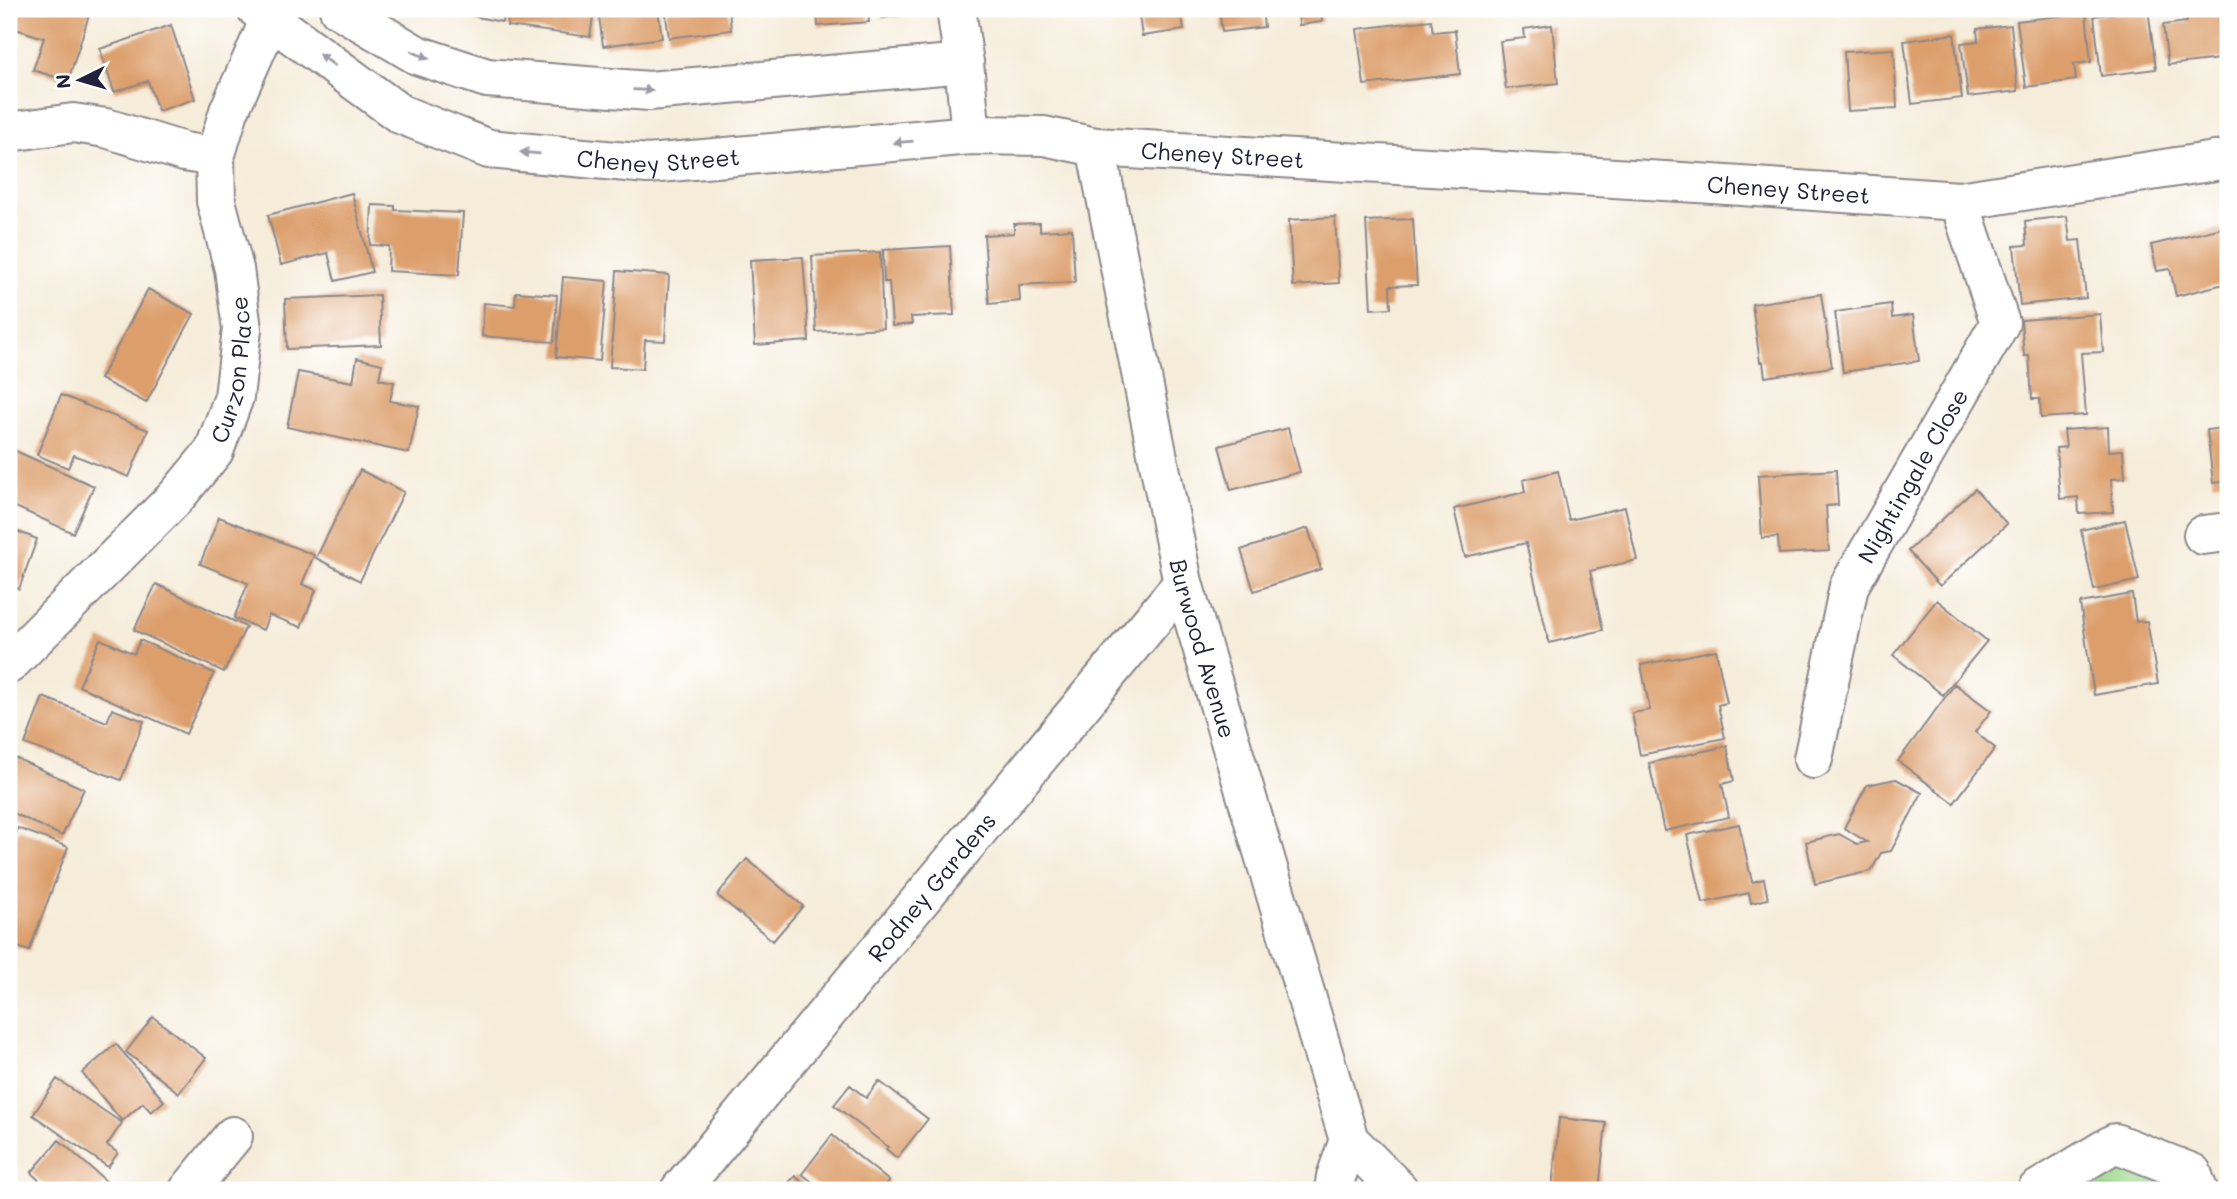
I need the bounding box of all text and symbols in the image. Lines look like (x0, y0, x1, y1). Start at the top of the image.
north arrow (46, 46, 116, 116)
one-way arrow (410, 49, 430, 61)
one-way arrow (318, 54, 336, 68)
text: N (49, 73, 76, 90)
one-way arrow (632, 84, 654, 95)
street label: Cheney Street (1140, 135, 1305, 174)
one-way arrow (892, 137, 914, 148)
street label: Cheney Street (576, 141, 741, 179)
one-way arrow (519, 147, 541, 158)
street label: Cheney Street (1706, 169, 1871, 210)
street label: Curzon Place (203, 295, 257, 447)
street label: Nightingale Close (1850, 383, 1974, 568)
street label: Burwood Avenue (1164, 556, 1243, 742)
street label: Rodney Gardens (861, 806, 1002, 967)

